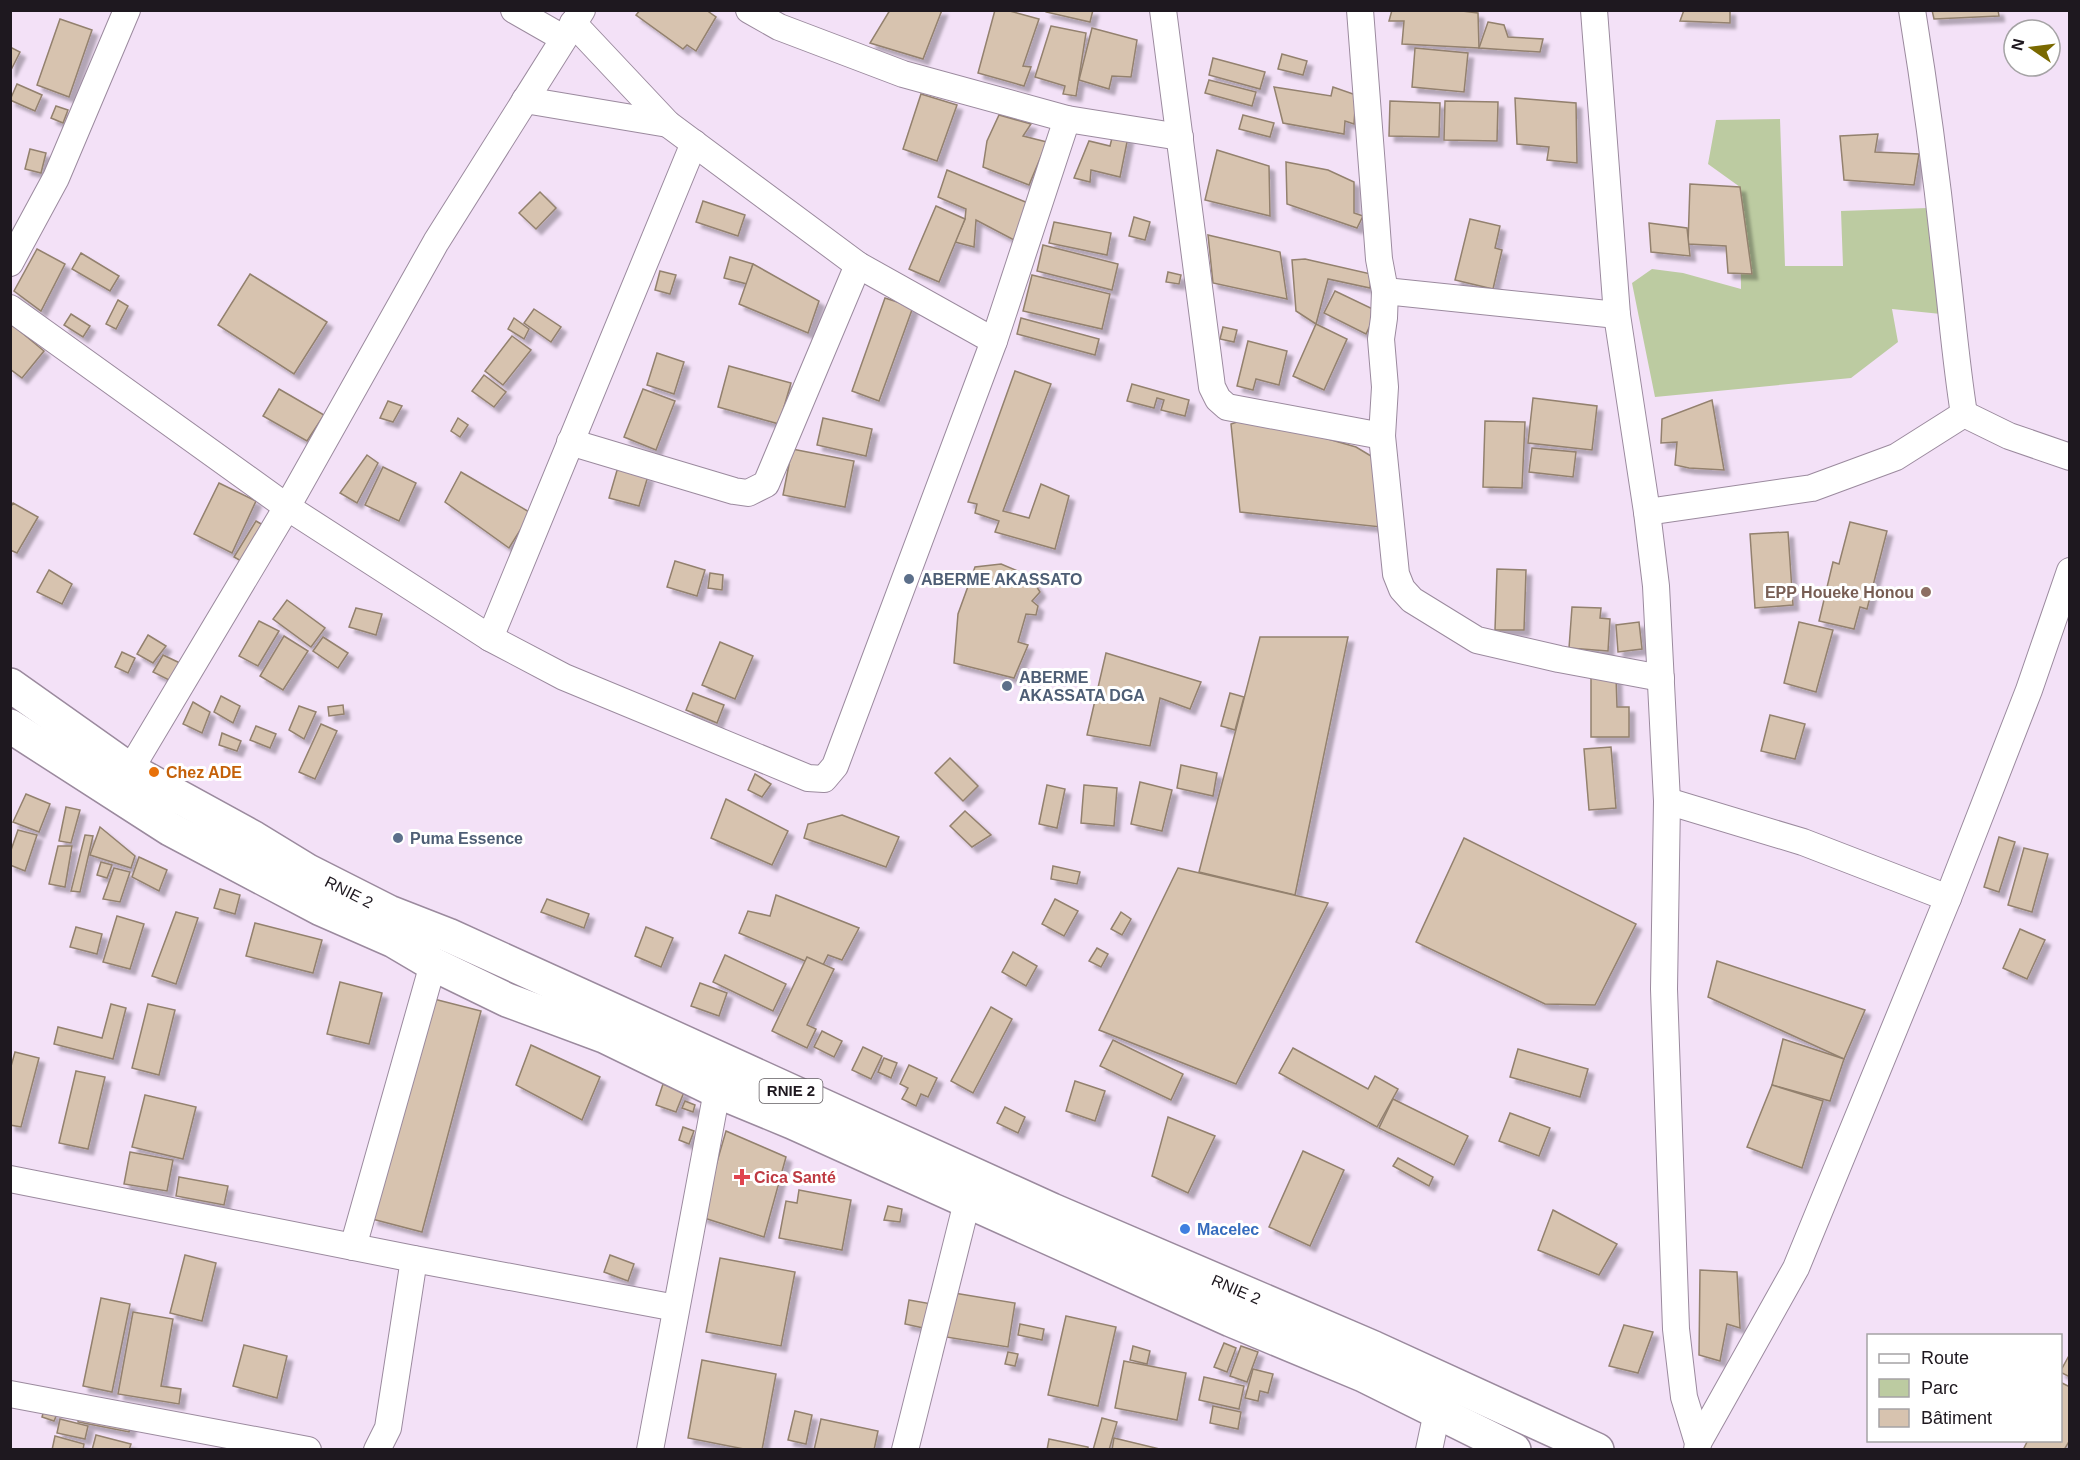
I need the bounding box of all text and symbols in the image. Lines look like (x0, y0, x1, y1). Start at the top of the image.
north arrow (2002, 18, 2062, 78)
text: N (2008, 37, 2028, 52)
place label: ABERME AKASSATO (921, 571, 1083, 588)
marker: ABERME AKASSATO (902, 572, 916, 586)
place label: EPP Houeke Honou (1765, 584, 1914, 601)
marker: EPP Houeke Honou (1919, 585, 1933, 599)
place label: ABERME AKASSATA DGA (1019, 669, 1145, 704)
marker: ABERME AKASSATA DGA (1000, 679, 1014, 693)
place label: Chez ADE (166, 764, 242, 781)
marker: Chez ADE (147, 765, 161, 779)
place label: Puma Essence (410, 830, 523, 847)
marker: Puma Essence (391, 831, 405, 845)
street label: RNIE 2 (322, 873, 376, 912)
road number: RNIE 2 (760, 1079, 822, 1103)
place label: Cica Santé (754, 1169, 836, 1186)
marker: Cica Santé (735, 1170, 749, 1184)
place label: Macelec (1197, 1221, 1259, 1238)
marker: Macelec (1178, 1222, 1192, 1236)
street label: RNIE 2 (1209, 1271, 1263, 1307)
legend (1867, 1334, 2062, 1442)
text: Route (1921, 1348, 1969, 1368)
text: Parc (1921, 1378, 1958, 1398)
text: Bâtiment (1921, 1408, 1992, 1428)

